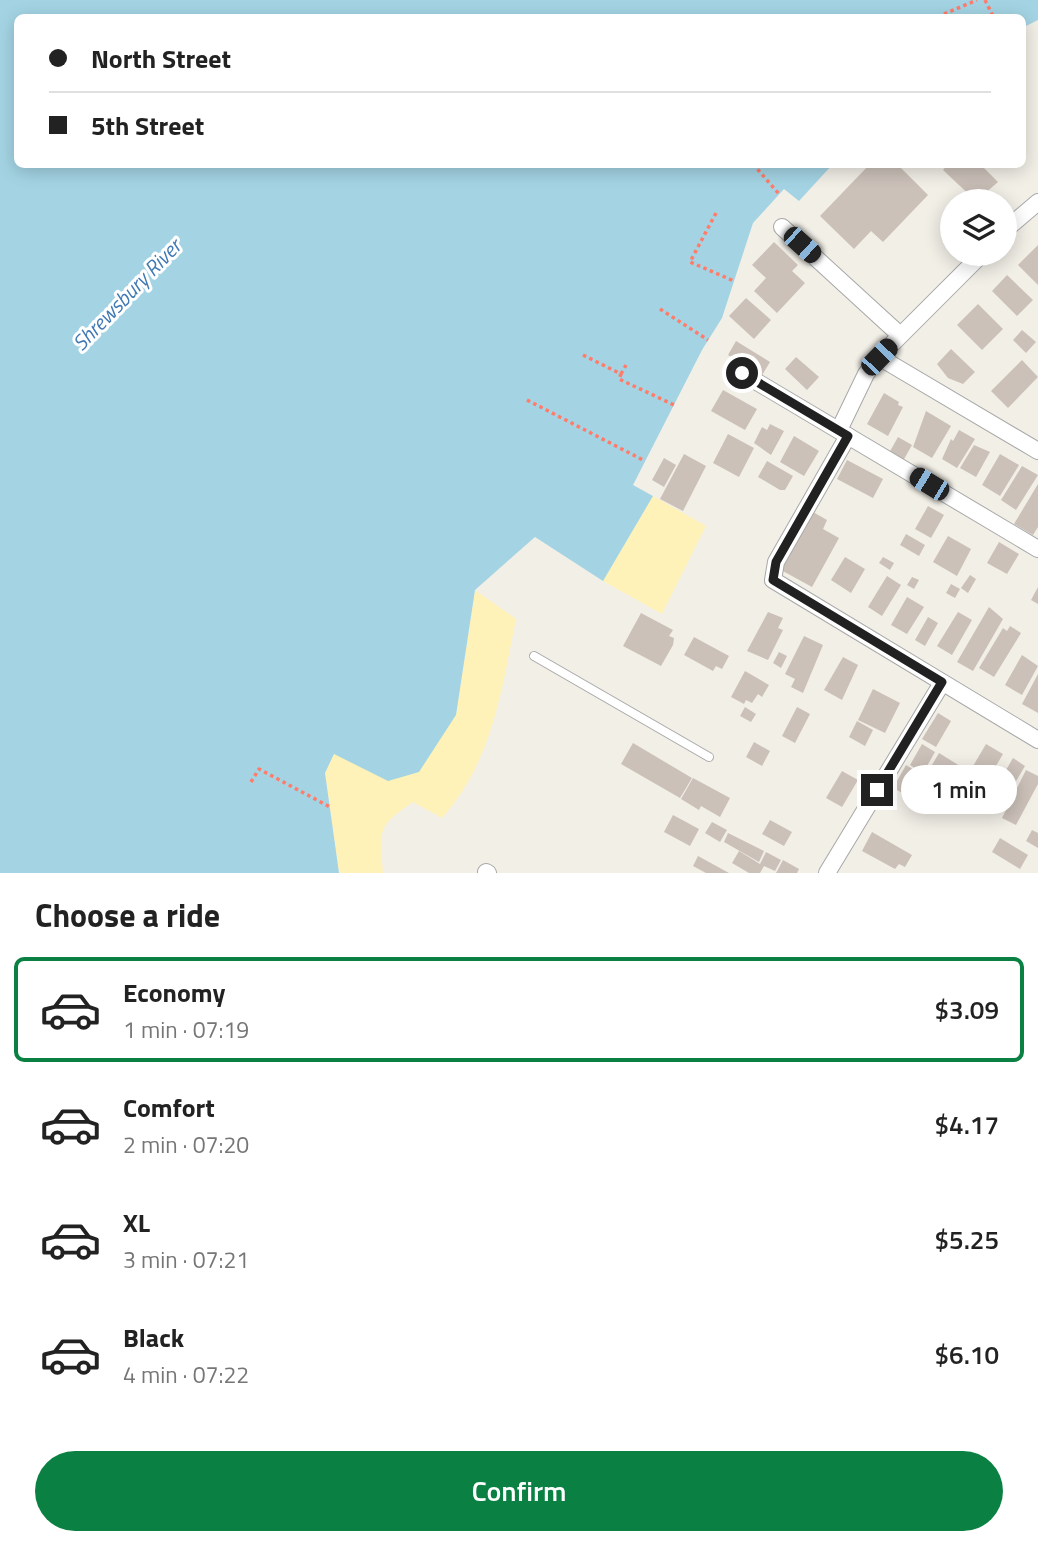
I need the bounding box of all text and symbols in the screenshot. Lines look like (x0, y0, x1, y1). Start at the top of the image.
text: North Street (91, 39, 231, 78)
text: 5th Street (91, 106, 204, 145)
map controls (940, 189, 1017, 266)
button: layers (940, 189, 1017, 266)
car (780, 223, 825, 267)
water label: Shrewsbury River (65, 229, 190, 357)
car (857, 335, 902, 379)
route start (726, 357, 758, 389)
car (906, 464, 953, 504)
callout: 1 min (902, 766, 1017, 814)
text: 1 min (931, 772, 987, 807)
route end (861, 774, 893, 806)
text: Choose a ride (35, 891, 220, 939)
text: Economy (123, 973, 225, 1012)
icon: car (39, 978, 102, 1041)
text: $3.09 (935, 990, 999, 1029)
text: 1 min · 07:19 (123, 1012, 249, 1047)
text: Comfort (123, 1088, 215, 1127)
icon: car (39, 1093, 102, 1156)
text: $4.17 (935, 1105, 999, 1144)
text: 2 min · 07:20 (123, 1127, 249, 1162)
text: XL (123, 1203, 150, 1242)
icon: car (39, 1208, 102, 1271)
text: $5.25 (935, 1220, 999, 1259)
text: 3 min · 07:21 (123, 1242, 249, 1277)
text: Black (123, 1318, 184, 1357)
icon: car (39, 1323, 102, 1386)
text: $6.10 (935, 1335, 999, 1374)
text: 4 min · 07:22 (123, 1357, 249, 1392)
button: Confirm (35, 1451, 1003, 1531)

